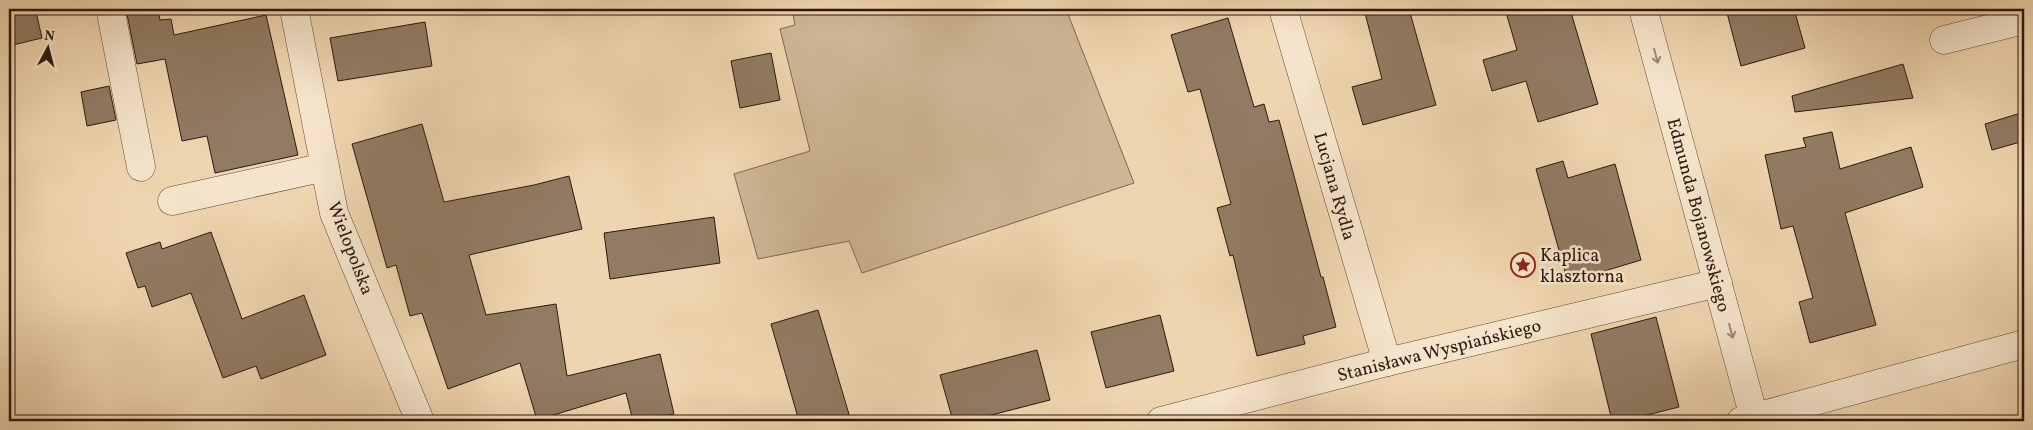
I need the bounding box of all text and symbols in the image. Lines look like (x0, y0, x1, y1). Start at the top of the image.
north arrow (22, 22, 72, 72)
text: N (43, 27, 56, 47)
one-way arrow (1652, 47, 1661, 63)
street label: Edmunda Bojanowskiego (1660, 116, 1735, 315)
street label: Lucjana Rydla (1306, 129, 1361, 243)
street label: Wielopolska (320, 198, 379, 299)
place label: Kaplica klasztorna (1540, 244, 1624, 290)
place icon: Kaplica klasztorna (1510, 252, 1536, 278)
street label: Stanisława Wyspiańskiego (1335, 314, 1544, 389)
one-way arrow (1726, 322, 1736, 338)

